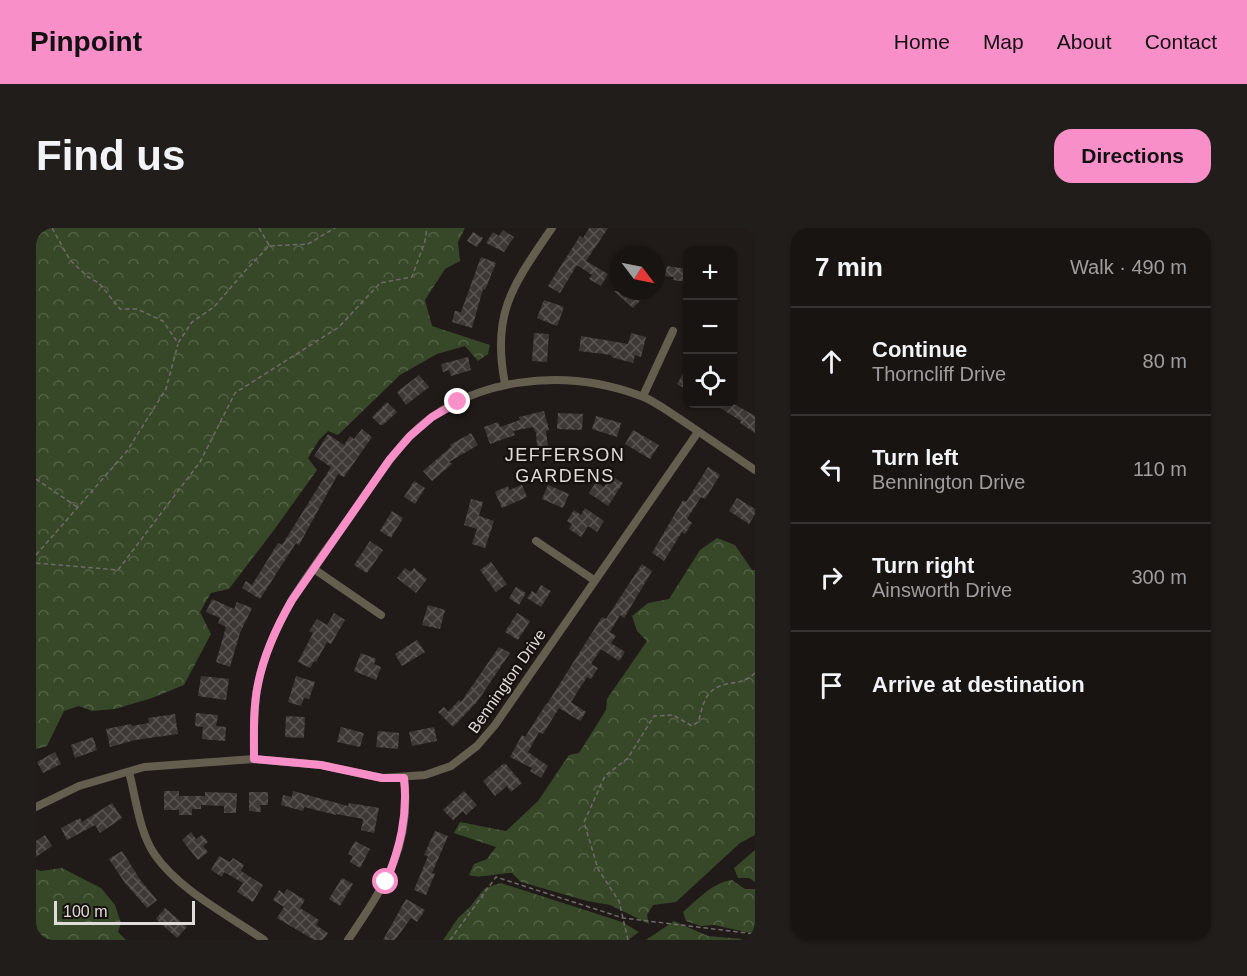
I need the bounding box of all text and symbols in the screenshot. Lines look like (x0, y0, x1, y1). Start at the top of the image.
text: Pinpoint (30, 26, 142, 57)
text: Home (894, 30, 950, 53)
text: Map (983, 30, 1024, 53)
text: About (1057, 30, 1112, 53)
text: Contact (1145, 30, 1217, 53)
button: Directions (1054, 129, 1211, 183)
text: Find us (36, 132, 185, 179)
north arrow (611, 246, 665, 300)
map controls (683, 246, 737, 408)
button: + (683, 246, 737, 300)
text: 7 min (815, 252, 883, 282)
text: Walk · 490 m (1070, 256, 1187, 278)
button: − (683, 300, 737, 354)
text: Continue (872, 337, 967, 362)
icon: ahead (815, 345, 848, 378)
text: 80 m (1143, 350, 1187, 372)
button: locate (683, 354, 737, 408)
text: Thorncliff Drive (872, 363, 1006, 385)
route end (444, 388, 470, 414)
district label: JEFFERSON GARDENS (505, 445, 625, 486)
text: Turn left (872, 445, 958, 470)
icon: left (815, 453, 848, 486)
text: 110 m (1133, 458, 1187, 480)
text: Bennington Drive (872, 471, 1025, 493)
text: Turn right (872, 553, 974, 578)
icon: right (815, 561, 848, 594)
text: 300 m (1131, 566, 1187, 588)
text: Ainsworth Drive (872, 579, 1012, 601)
street label: Bennington Drive (465, 626, 549, 736)
icon: arrive (815, 669, 848, 702)
text: Arrive at destination (872, 672, 1085, 697)
route start (372, 868, 398, 894)
scale bar (54, 898, 195, 926)
text: 100 m (63, 903, 107, 920)

